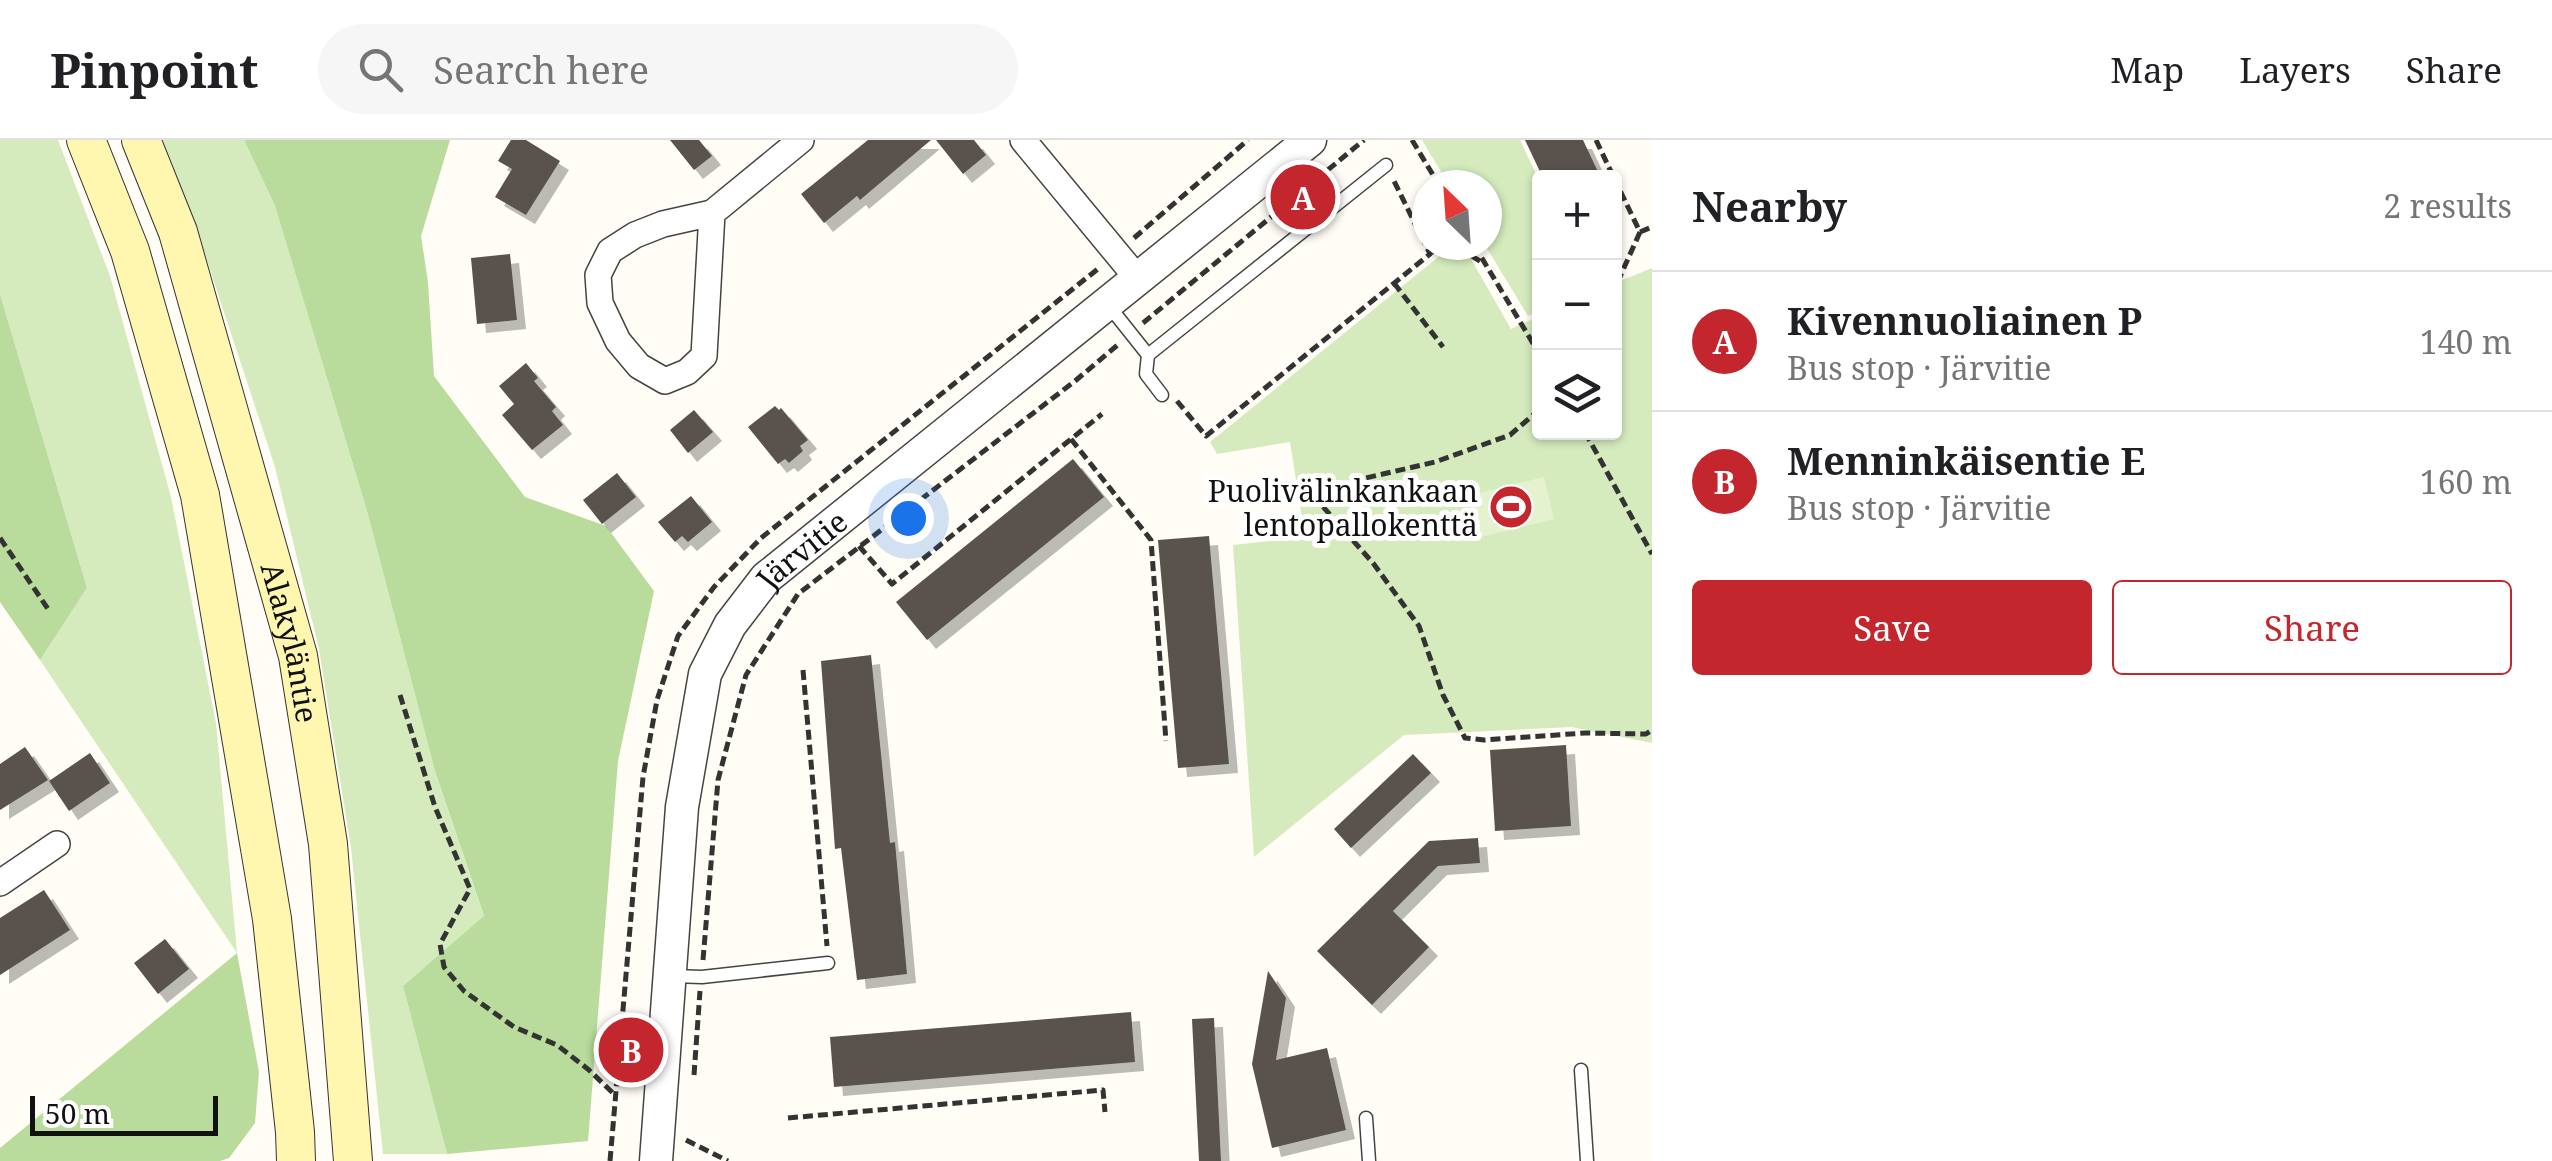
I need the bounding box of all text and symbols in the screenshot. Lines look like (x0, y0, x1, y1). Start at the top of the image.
search box (318, 24, 1018, 114)
text: Pinpoint (50, 37, 258, 102)
icon: search (353, 42, 408, 97)
text: Search here (433, 43, 649, 95)
text: Map (2110, 46, 2184, 93)
text: Layers (2239, 46, 2351, 93)
text: Share (2406, 46, 2502, 93)
pin: A (1270, 160, 1336, 234)
north arrow (1412, 170, 1502, 260)
map controls (1532, 170, 1622, 440)
button: + (1532, 170, 1622, 260)
text: Nearby (1692, 177, 1847, 234)
text: 2 results (2383, 184, 2512, 227)
button: − (1532, 260, 1622, 350)
text: Kivennuoliainen P (1787, 294, 2142, 346)
text: A (1712, 320, 1737, 363)
text: 140 m (2420, 320, 2512, 363)
text: Bus stop · Järvitie (1787, 346, 2051, 389)
button: layers (1532, 350, 1622, 440)
text: Menninkäisentie E (1787, 434, 2145, 486)
text: B (1714, 460, 1735, 503)
text: 160 m (2420, 460, 2512, 503)
place label: Puolivälinkankaan lentopallokenttä (1208, 470, 1478, 545)
sports icon: Puolivälinkankaan lentopallokenttä (1488, 484, 1534, 530)
text: Bus stop · Järvitie (1787, 486, 2051, 529)
your location (883, 493, 934, 544)
street label: Järvitie (745, 500, 855, 597)
street label: Alakyläntie (252, 557, 329, 725)
button: Save (1692, 580, 2092, 675)
button: Share (2112, 580, 2512, 675)
pin: B (598, 1012, 664, 1088)
scale bar (30, 1091, 218, 1136)
text: 50 m (45, 1094, 110, 1132)

